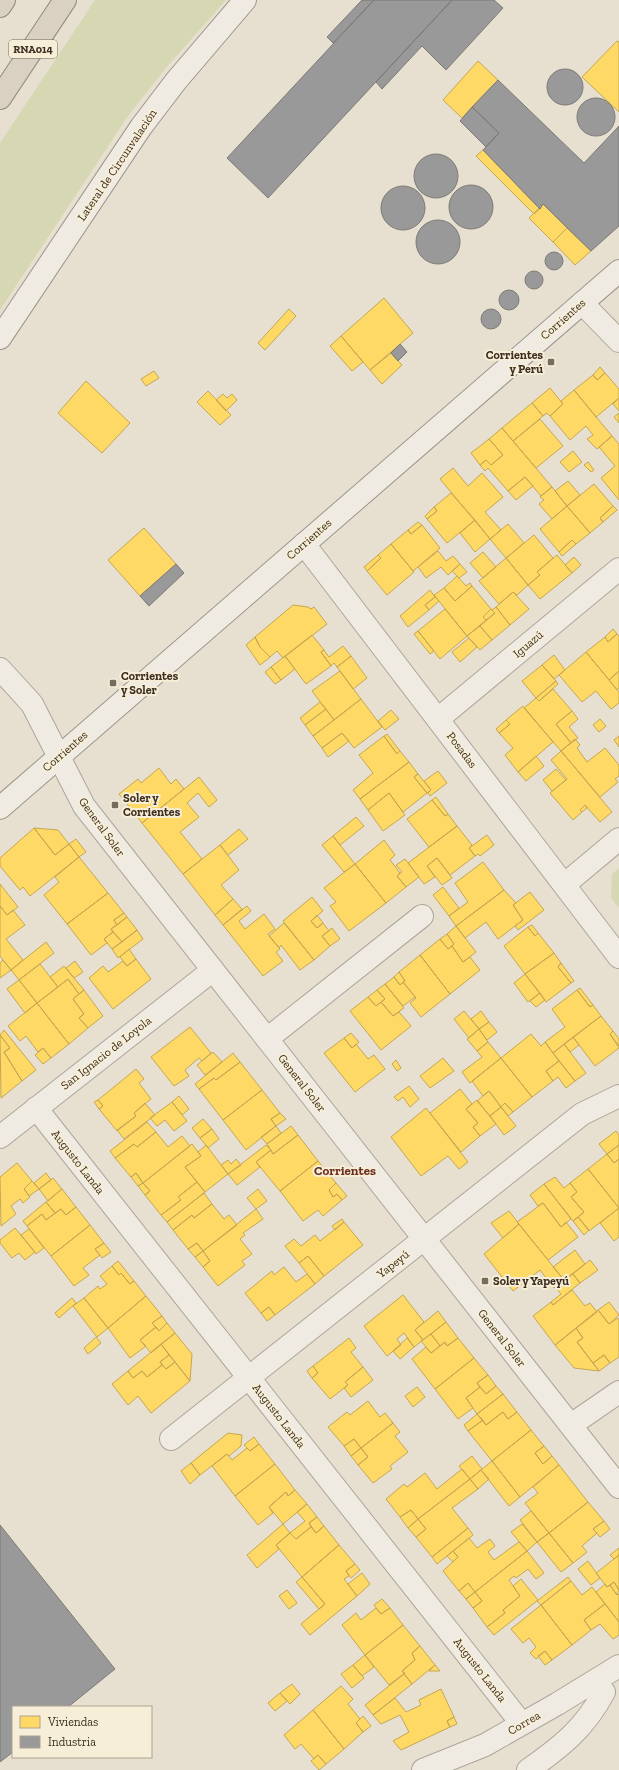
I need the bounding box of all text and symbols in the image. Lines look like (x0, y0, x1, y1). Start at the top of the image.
road number: RNA014 (9, 40, 57, 58)
street label: Lateral de Circunvalación (74, 106, 160, 224)
street label: Corrientes (538, 296, 588, 342)
place label: Corrientes y Perú (486, 348, 543, 376)
marker: Corrientes y Perú (546, 357, 556, 367)
street label: Corrientes (284, 516, 334, 562)
street label: Iguazú (510, 627, 546, 661)
place label: Corrientes y Soler (121, 669, 179, 697)
marker: Corrientes y Soler (108, 678, 118, 688)
street label: Corrientes (40, 728, 90, 774)
street label: Posadas (444, 729, 480, 771)
place label: Soler y Corrientes (123, 791, 181, 819)
street label: General Soler (76, 795, 128, 859)
marker: Soler y Corrientes (110, 800, 120, 810)
street label: San Ignacio de Loyola (58, 1013, 154, 1093)
street label: General Soler (275, 1051, 329, 1115)
street label: Augusto Landa (49, 1127, 108, 1197)
district label: Corrientes (314, 1163, 376, 1178)
street label: Yapeyú (373, 1247, 412, 1282)
place label: Soler y Yapeyú (493, 1274, 569, 1288)
marker: Soler y Yapeyú (480, 1276, 490, 1286)
street label: General Soler (475, 1306, 529, 1370)
street label: Augusto Landa (250, 1381, 309, 1451)
street label: Augusto Landa (451, 1635, 510, 1705)
legend (12, 1706, 152, 1758)
street label: Correa (505, 1708, 543, 1738)
text: Viviendas (47, 1715, 98, 1729)
text: Industria (48, 1735, 96, 1749)

